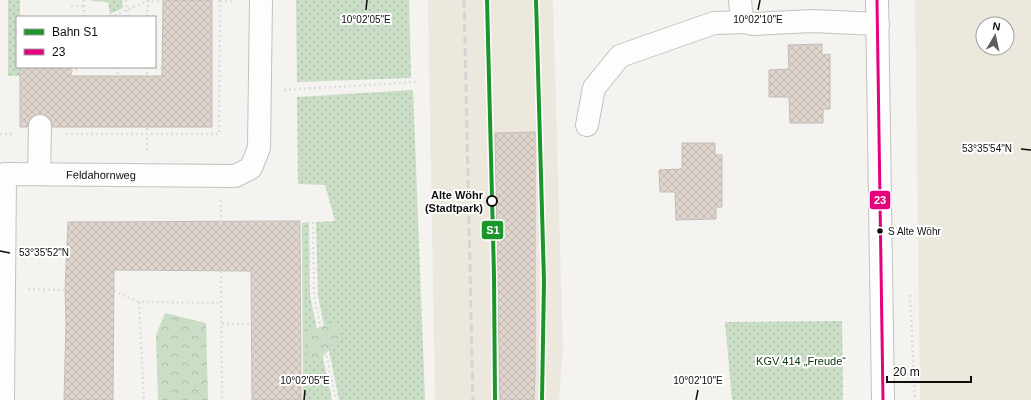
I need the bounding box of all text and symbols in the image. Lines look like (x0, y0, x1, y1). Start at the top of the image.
text: 10°02'05"E (341, 14, 391, 25)
text: 10°02'10"E (733, 14, 783, 25)
legend (16, 16, 156, 68)
north arrow (975, 16, 1015, 56)
text: N (992, 20, 1001, 33)
text: Bahn S1 (52, 25, 98, 39)
text: 23 (52, 45, 66, 59)
text: 53°35'54"N (962, 143, 1012, 154)
street label: Feldahornweg (66, 169, 136, 181)
place label: Alte Wöhr (Stadtpark) (425, 189, 484, 214)
line badge: 23 (869, 190, 891, 210)
text: 23 (874, 194, 886, 206)
marker: Alte Wöhr (Stadtpark) (486, 195, 498, 207)
line badge: S1 (481, 220, 504, 240)
text: S1 (486, 224, 500, 236)
marker: S Alte Wöhr (875, 226, 885, 236)
place label: S Alte Wöhr (888, 226, 941, 237)
text: 53°35'52"N (19, 247, 69, 258)
park label: KGV 414 „Freude“ (756, 355, 846, 367)
scale bar (887, 358, 971, 384)
text: 20 m (893, 365, 920, 379)
text: 10°02'05"E (280, 375, 330, 386)
text: 10°02'10"E (673, 375, 723, 386)

